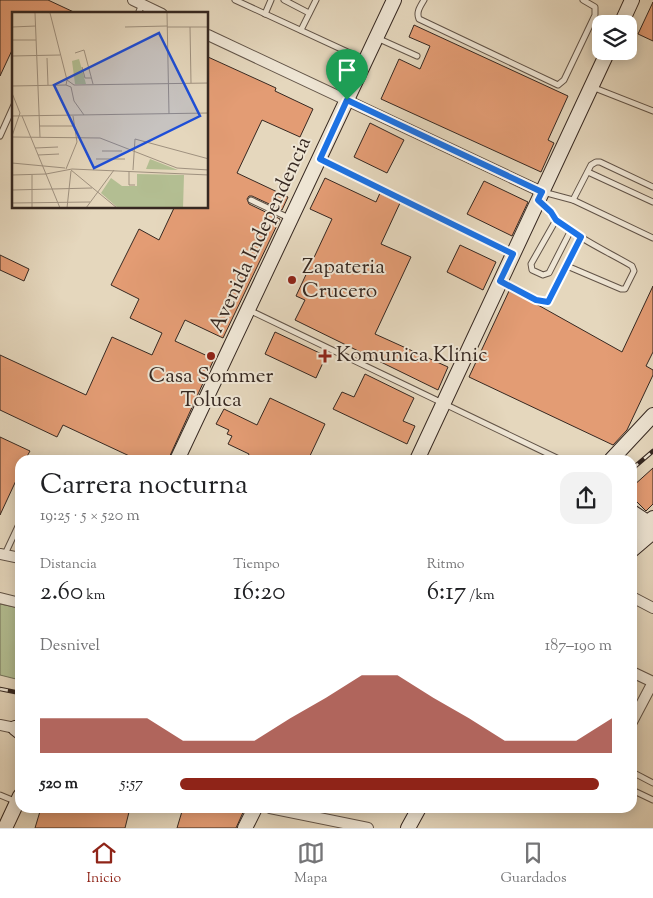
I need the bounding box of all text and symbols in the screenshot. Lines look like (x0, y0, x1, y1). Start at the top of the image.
inset map (12, 12, 209, 209)
map controls (592, 15, 637, 60)
button: layers (592, 15, 637, 60)
pin (326, 49, 368, 100)
icon: arrive (333, 56, 361, 84)
street label: Avenida Independencia (202, 132, 320, 338)
place label: Zapateria Crucero (302, 253, 385, 307)
marker: Zapateria Crucero (286, 274, 298, 286)
place label: Komunica Klinic (336, 341, 488, 371)
marker: Komunica Klinic (318, 349, 332, 363)
marker: Casa Sommer Toluca (205, 350, 217, 362)
place label: Casa Sommer Toluca (149, 362, 274, 416)
text: Carrera nocturna (40, 466, 248, 506)
button: share (560, 472, 612, 524)
text: 19:25 · 5 × 520 m (40, 505, 140, 528)
text: Distancia (40, 555, 97, 575)
text: Tiempo (233, 555, 280, 575)
text: Ritmo (427, 555, 465, 575)
text: 2.60 (40, 575, 83, 611)
text: 16:20 (233, 575, 285, 611)
text: 6:17 (427, 575, 466, 611)
text: km (83, 586, 105, 606)
text: /km (466, 586, 495, 606)
text: Desnivel (40, 635, 100, 658)
text: 187–190 m (545, 635, 612, 658)
text: 520 m (40, 773, 78, 796)
text: 5:57 (120, 773, 143, 796)
tab: Inicio (86, 839, 121, 889)
tab: Mapa (294, 839, 327, 889)
tab: Guardados (500, 839, 567, 889)

